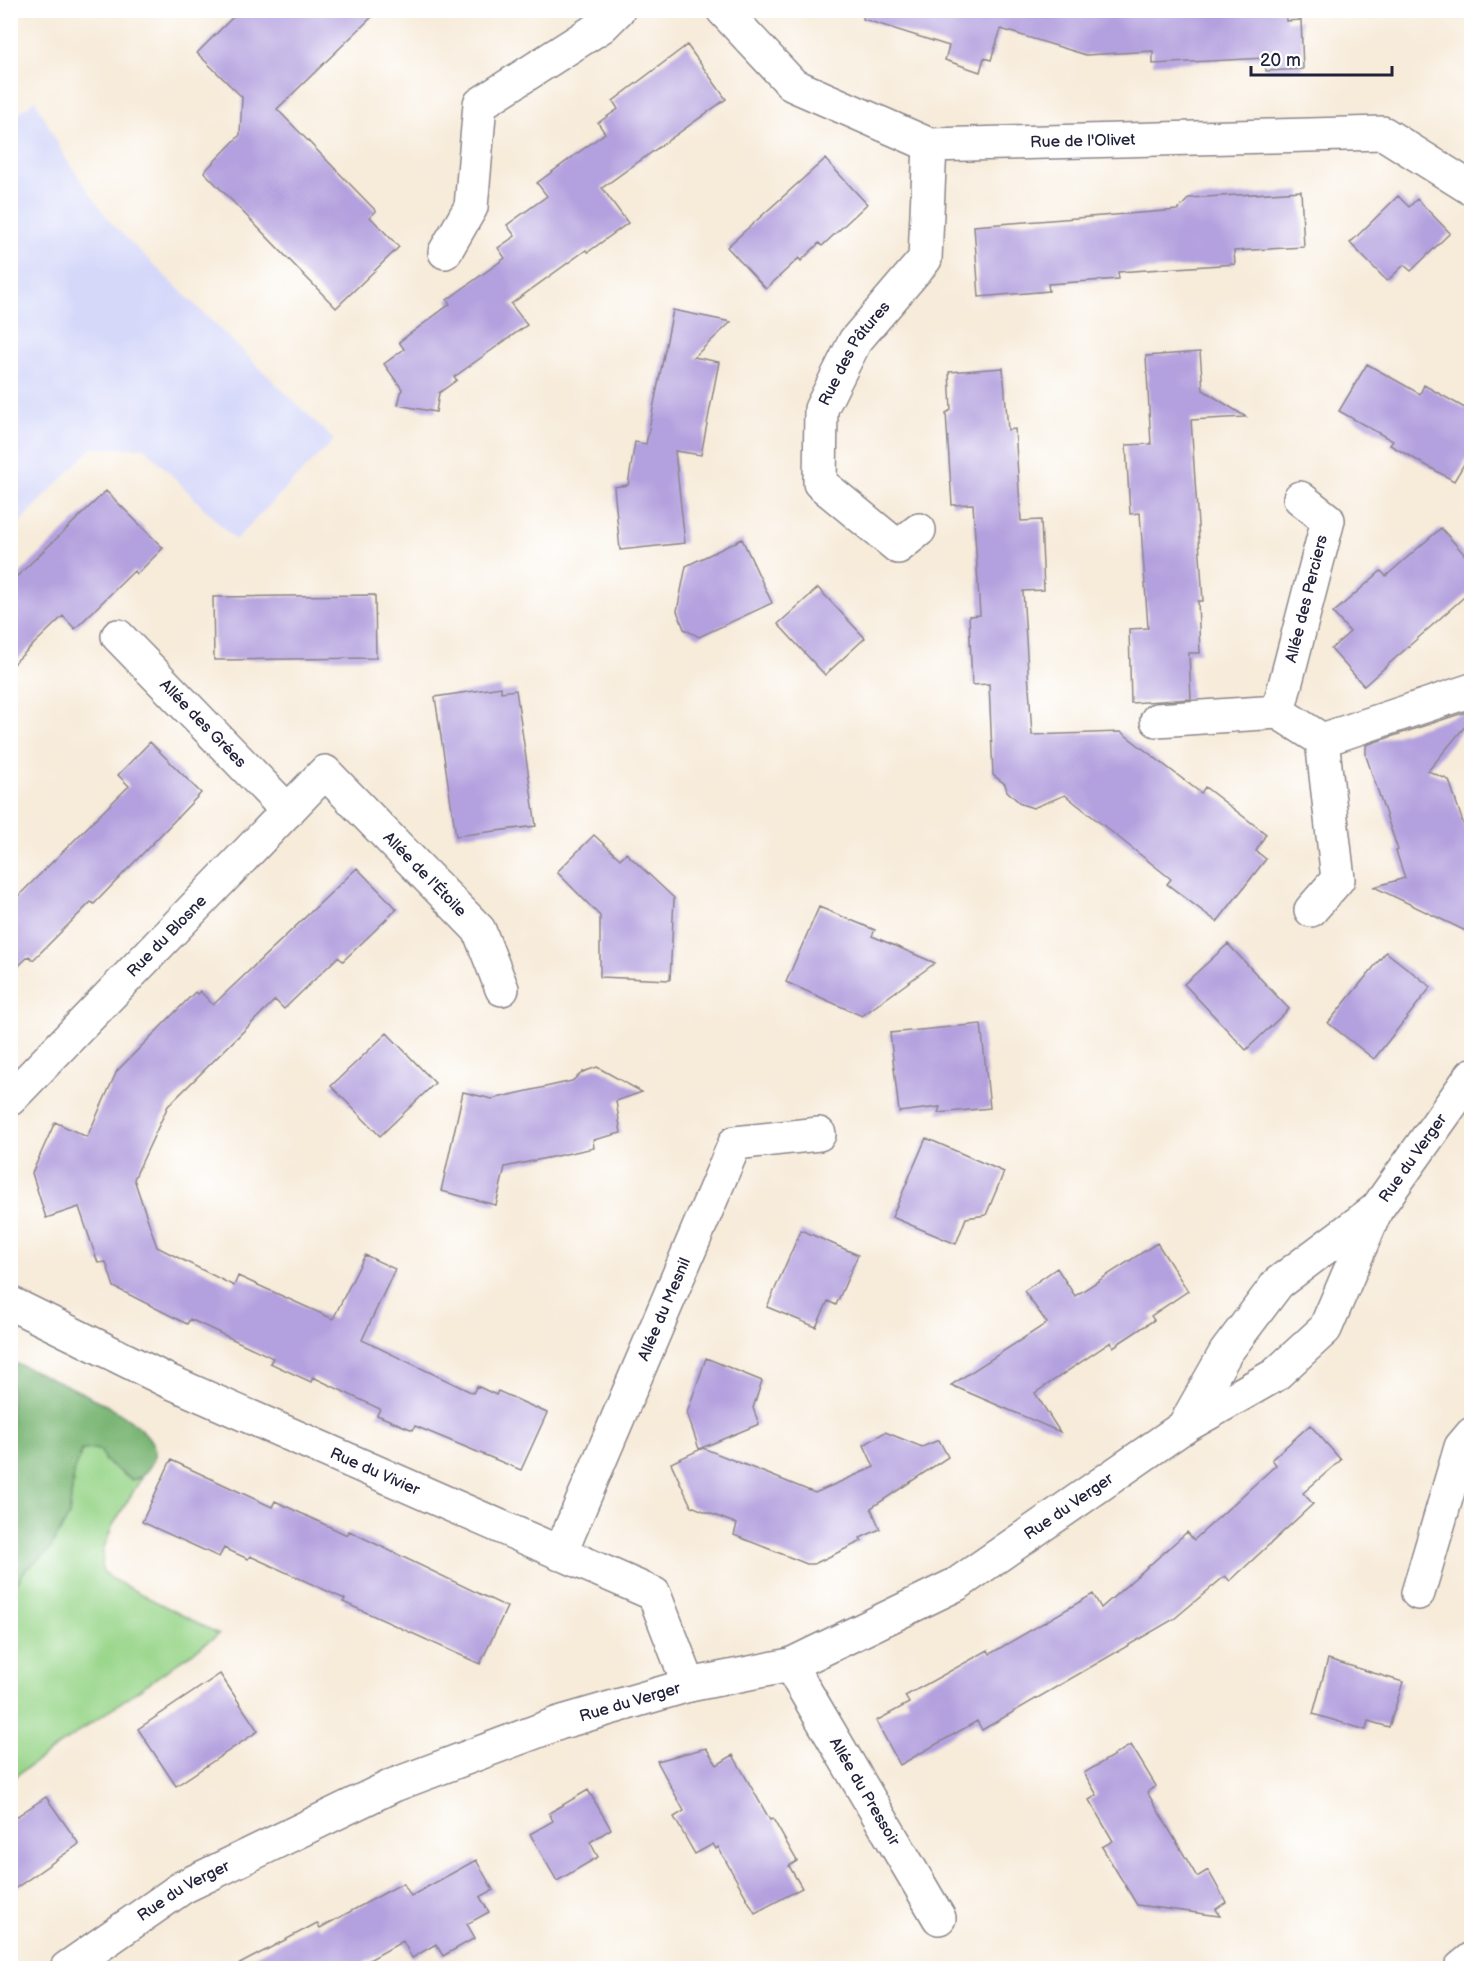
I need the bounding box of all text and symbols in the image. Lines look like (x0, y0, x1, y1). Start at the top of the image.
scale bar (1251, 39, 1392, 77)
text: 20 m (1260, 50, 1301, 71)
street label: Rue de l'Olivet (1030, 130, 1136, 152)
street label: Rue des Pâtures (815, 297, 894, 409)
street label: Allée des Perciers (1282, 533, 1332, 665)
street label: Allée des Grées (156, 675, 250, 772)
street label: Allée de l'Étoile (379, 828, 471, 921)
street label: Rue du Blosne (123, 891, 211, 981)
street label: Rue du Verger (1375, 1110, 1451, 1206)
street label: Allée du Mesnil (634, 1255, 695, 1364)
street label: Rue du Vivier (327, 1444, 423, 1500)
street label: Rue du Verger (1020, 1469, 1117, 1544)
street label: Rue du Verger (577, 1678, 683, 1726)
street label: Allée du Pressoir (825, 1734, 904, 1849)
street label: Rue du Verger (134, 1856, 233, 1925)

